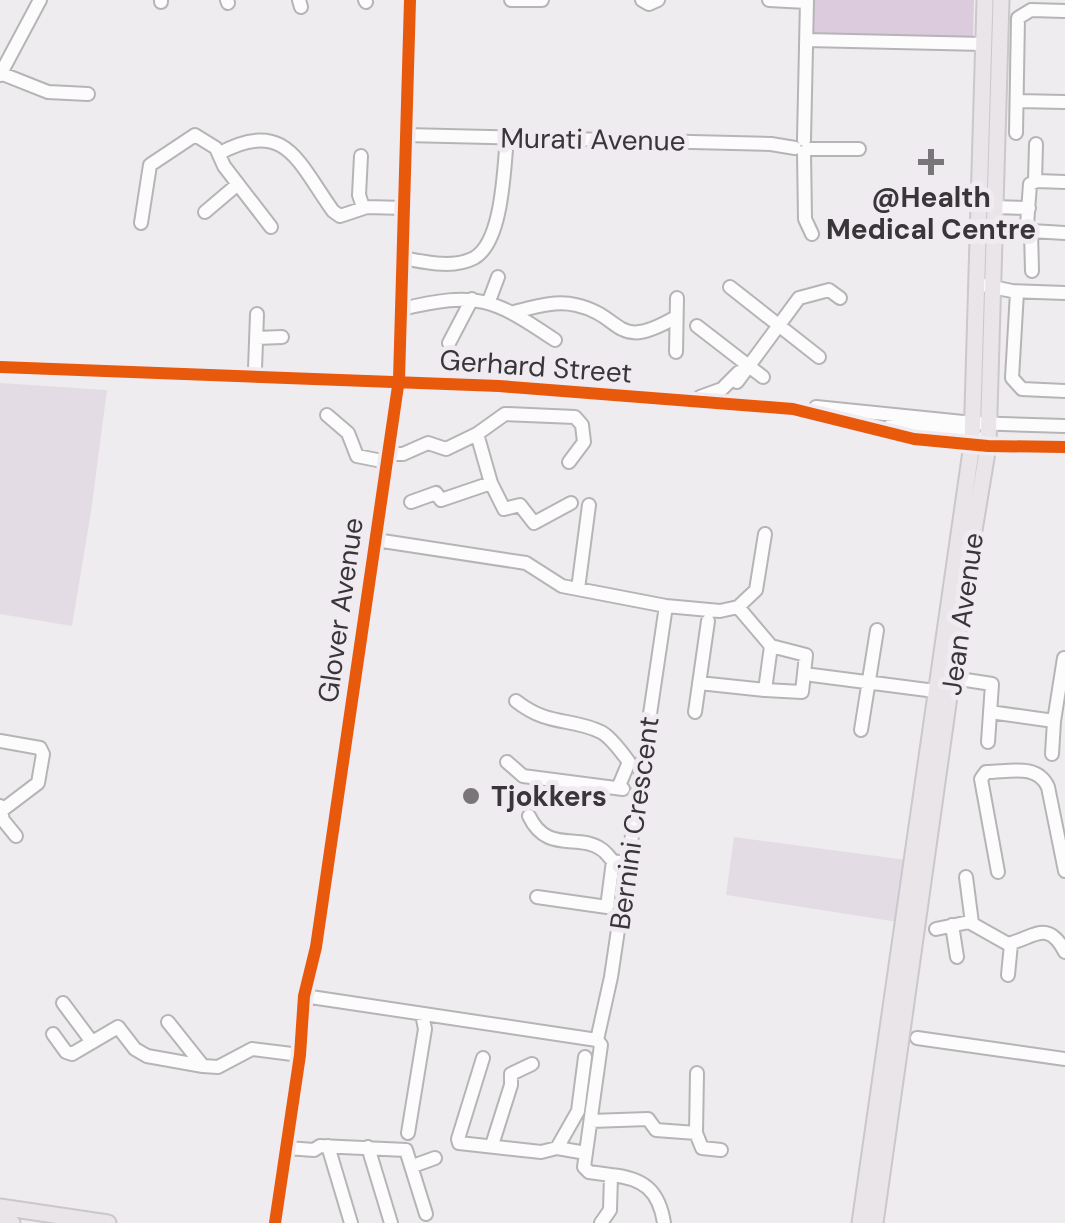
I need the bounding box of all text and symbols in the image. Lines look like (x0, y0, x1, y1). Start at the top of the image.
street label: Murati Avenue (500, 119, 686, 160)
marker: @Health Medical Centre (918, 149, 944, 175)
place label: @Health Medical Centre (826, 179, 1036, 248)
street label: Gerhard Street (438, 341, 634, 392)
street label: Glover Avenue (309, 515, 372, 705)
street label: Jean Avenue (933, 530, 992, 698)
street label: Bernini Crescent (601, 714, 668, 932)
place label: Tjokkers (491, 778, 607, 815)
marker: Tjokkers (460, 785, 482, 807)

